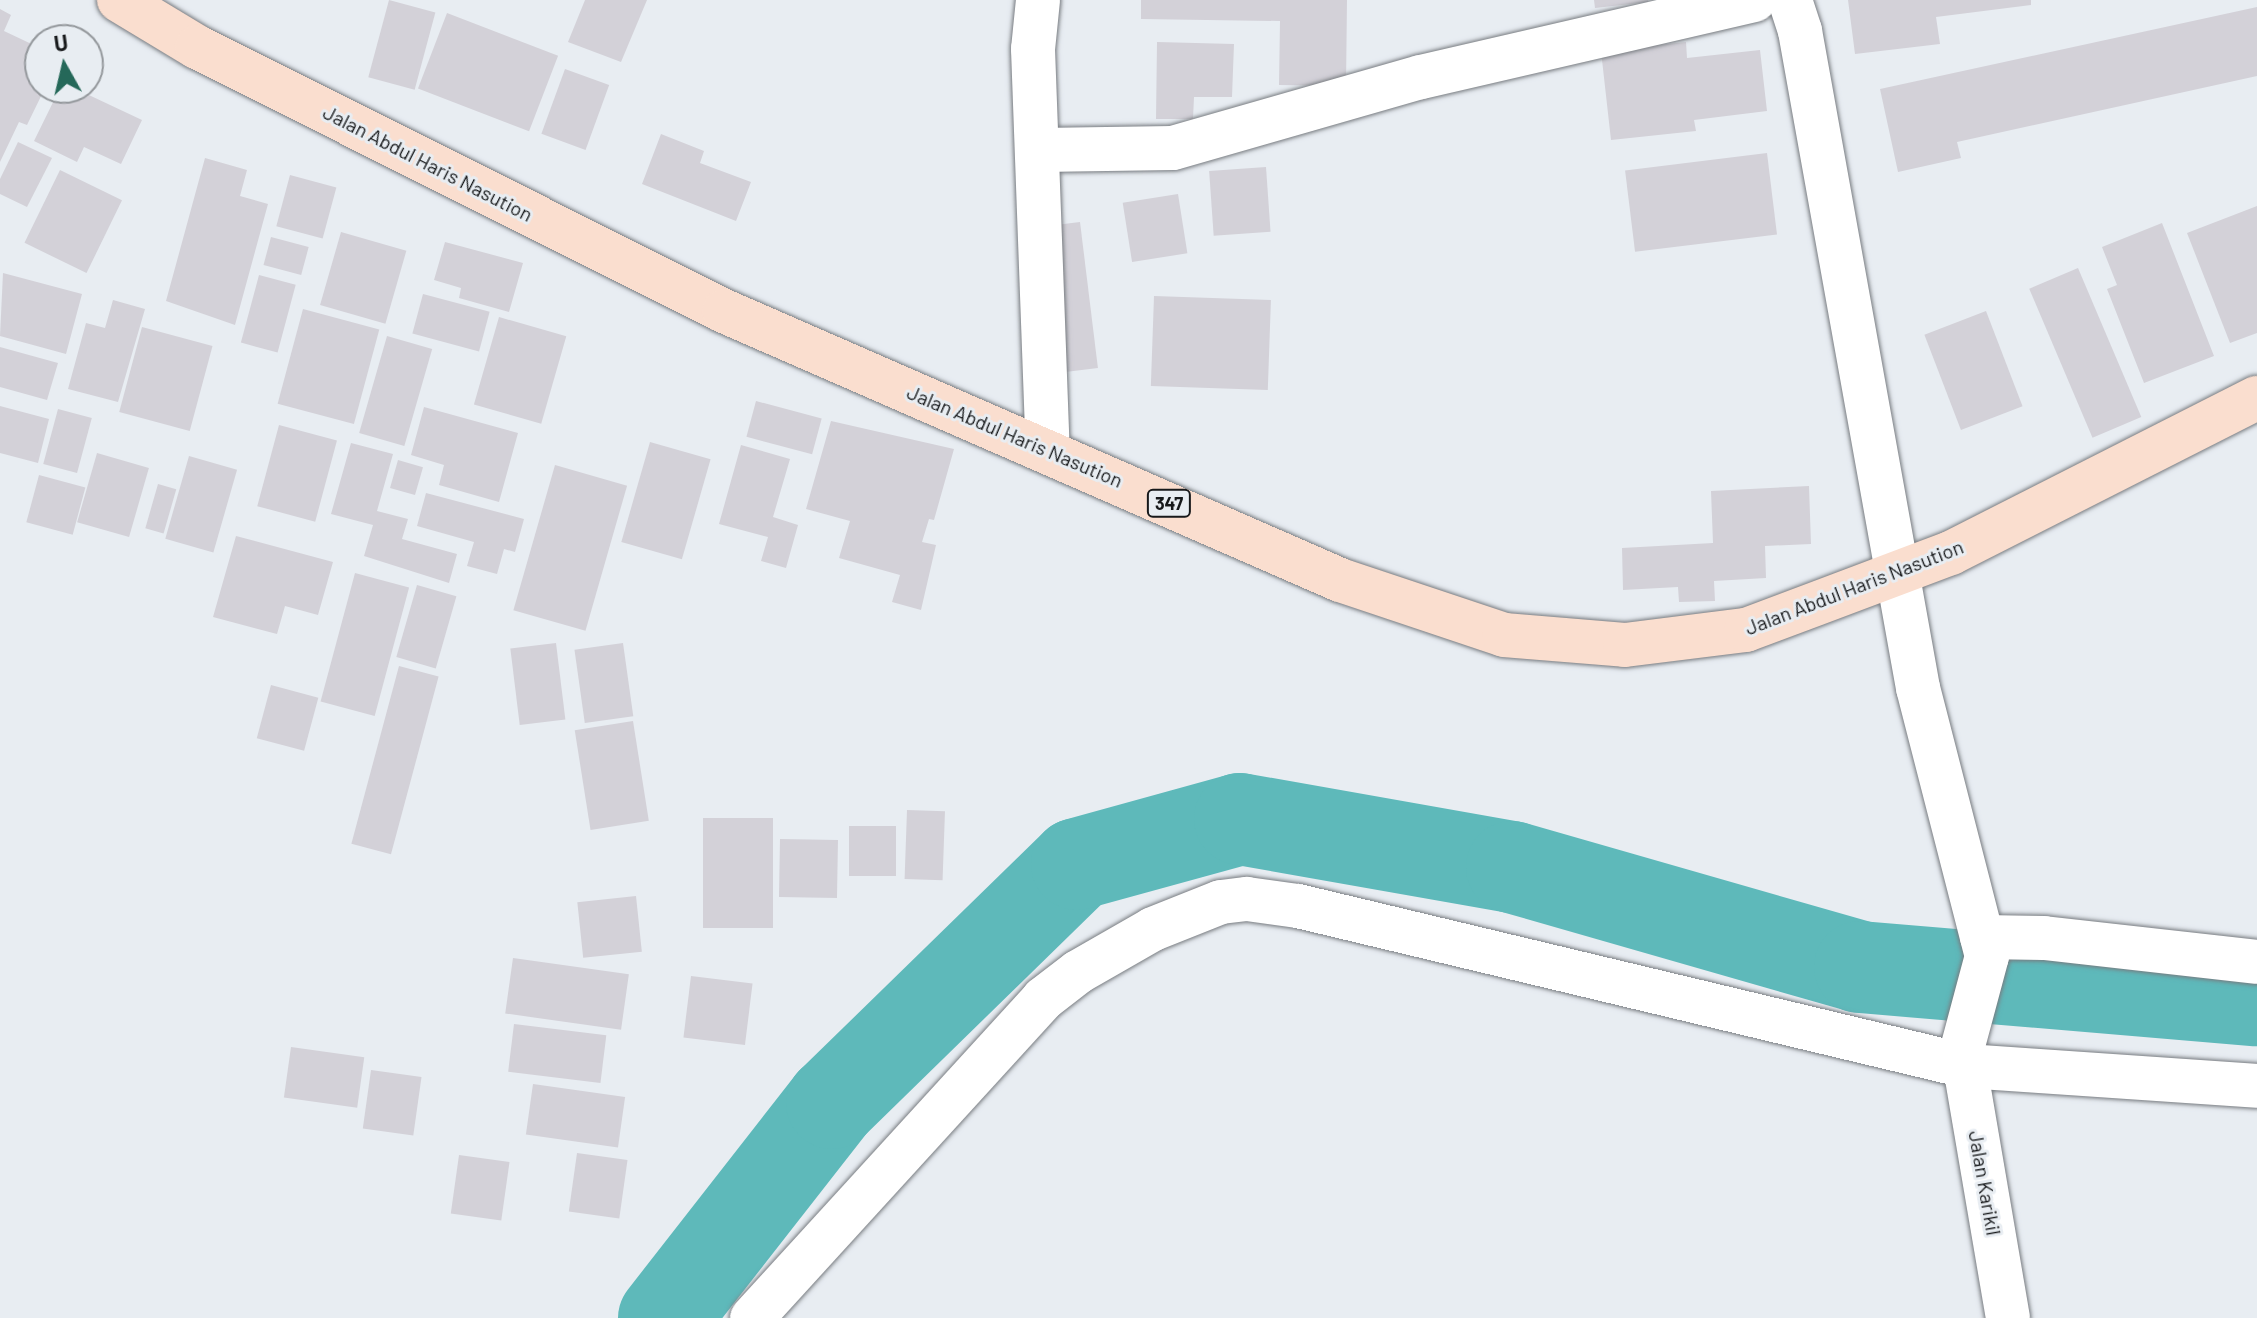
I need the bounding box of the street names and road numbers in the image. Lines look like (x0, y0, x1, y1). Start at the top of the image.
street label: Jalan Abdul Haris Nasution (319, 100, 537, 226)
street label: Jalan Abdul Haris Nasution (904, 380, 1126, 492)
road number: 347 (1145, 489, 1193, 517)
street label: Jalan Abdul Haris Nasution (1741, 534, 1967, 640)
street label: Jalan Karikil (1964, 1129, 2006, 1237)

